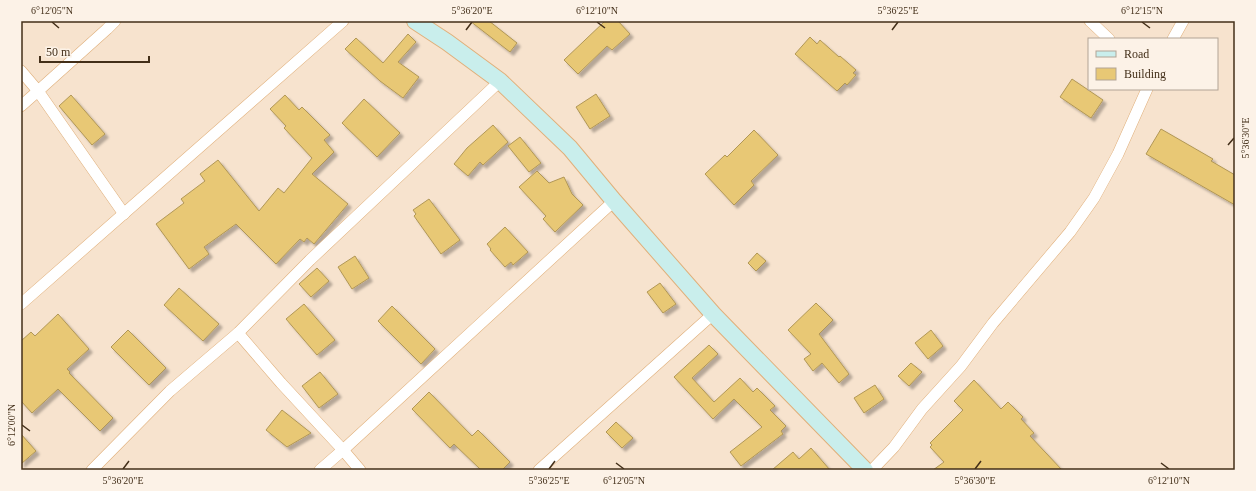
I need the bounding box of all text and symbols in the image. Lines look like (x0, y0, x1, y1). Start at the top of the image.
text: 6°12'05"N (31, 5, 73, 16)
text: 5°36'20"E (452, 5, 493, 16)
text: 6°12'10"N (576, 5, 618, 16)
text: 5°36'25"E (878, 5, 919, 16)
text: 6°12'15"N (1121, 5, 1163, 16)
scale bar (40, 38, 149, 64)
legend (1088, 38, 1218, 90)
text: 50 m (46, 45, 71, 59)
text: Road (1124, 47, 1149, 61)
text: Building (1124, 67, 1166, 81)
text: 5°36'30"E (1240, 118, 1251, 159)
text: 6°12'00"N (6, 404, 17, 446)
text: 5°36'20"E (103, 475, 144, 486)
text: 5°36'25"E (529, 475, 570, 486)
text: 6°12'05"N (603, 475, 645, 486)
text: 5°36'30"E (955, 475, 996, 486)
text: 6°12'10"N (1148, 475, 1190, 486)

